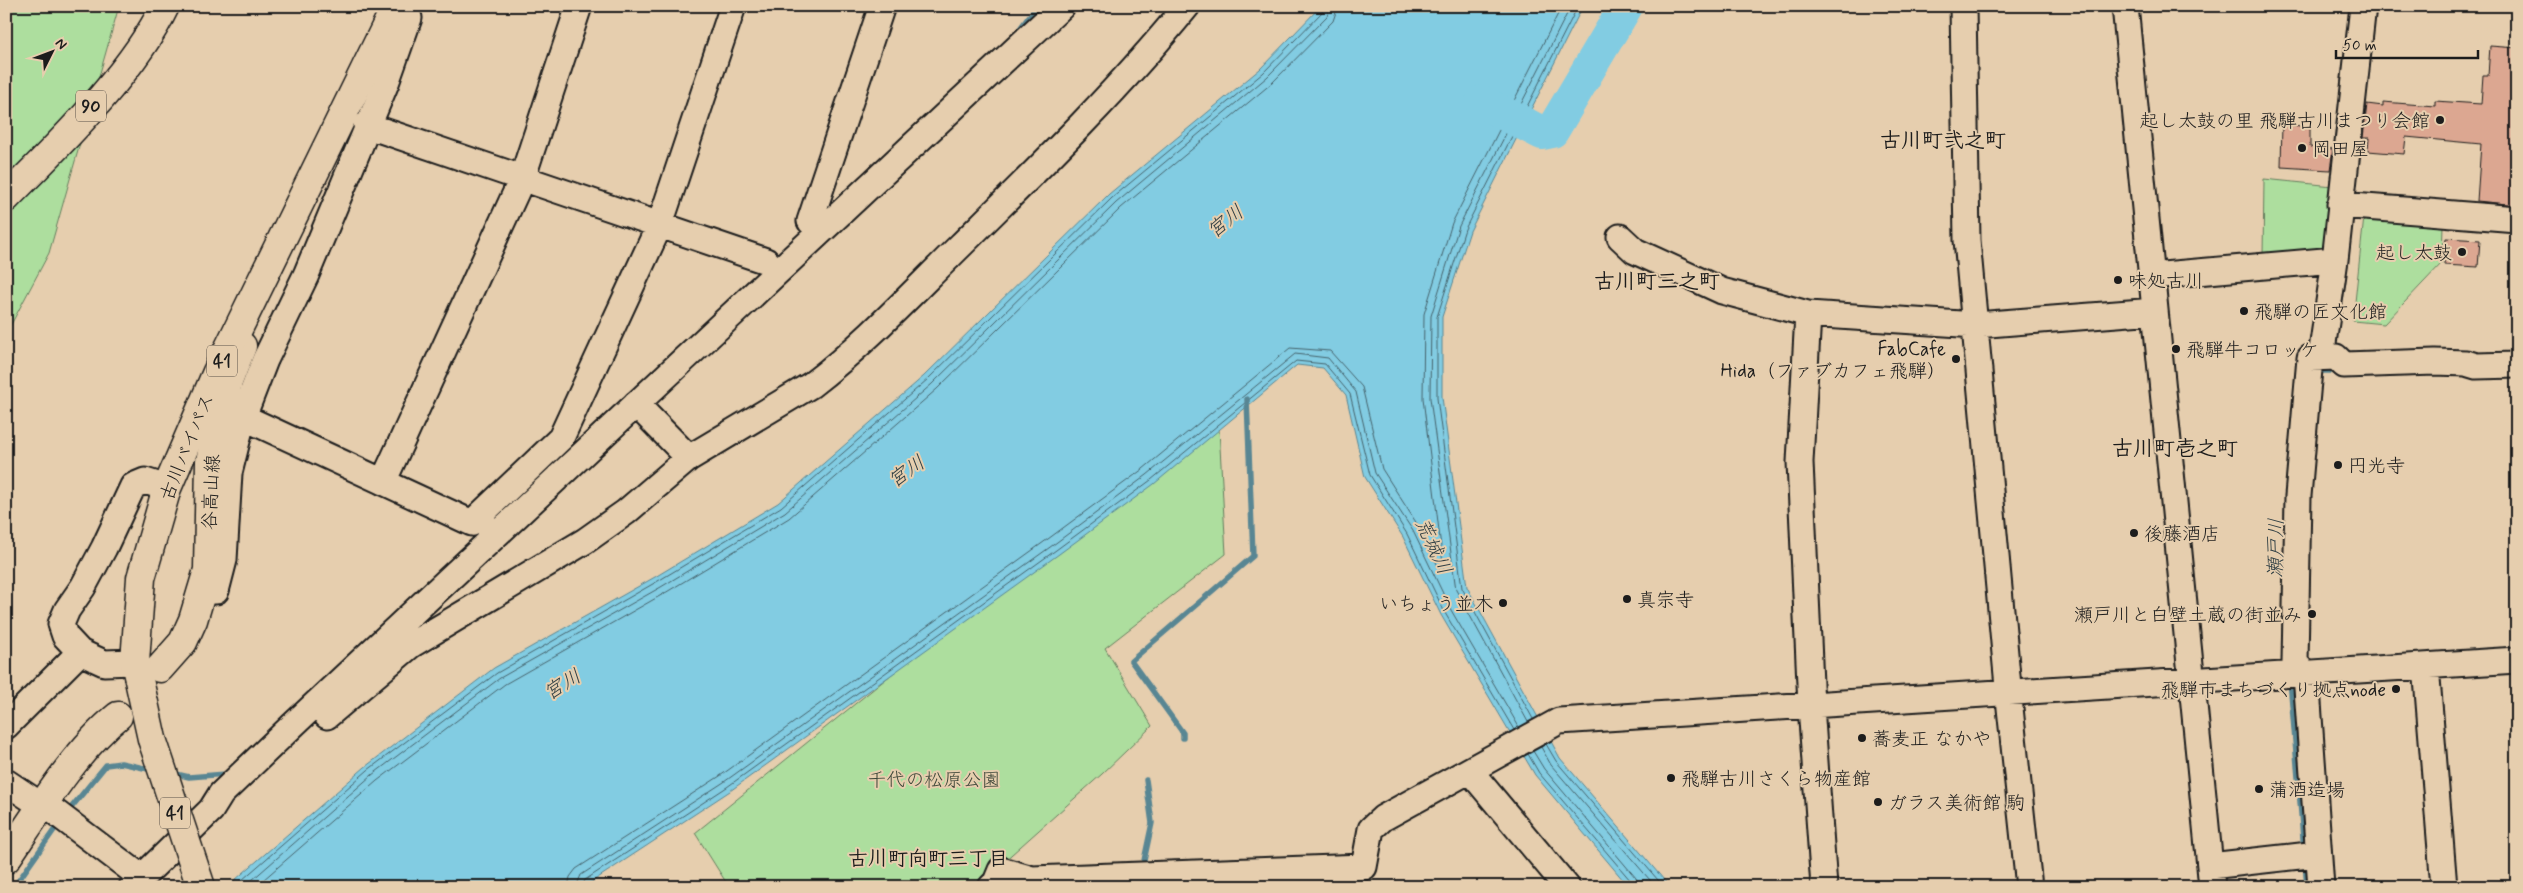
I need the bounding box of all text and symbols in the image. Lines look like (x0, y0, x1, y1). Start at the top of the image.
north arrow (28, 28, 78, 78)
scale bar (2336, 28, 2478, 60)
text: N (51, 34, 71, 53)
text: 50 m (2343, 36, 2377, 56)
road number: 90 (76, 90, 106, 122)
place label: 起し太鼓の里 飛騨古川まつり会館 (2140, 109, 2430, 134)
marker: 起し太鼓の里 飛騨古川まつり会館 (2434, 114, 2446, 126)
district label: 古川町弐之町 (1880, 127, 2006, 155)
place label: 岡田屋 (2312, 137, 2369, 162)
marker: 岡田屋 (2296, 142, 2308, 154)
water label: 宮川 (1202, 199, 1250, 245)
place label: 起し太鼓 (2376, 241, 2452, 266)
marker: 起し太鼓 (2456, 246, 2468, 258)
district label: 古川町三之町 (1594, 268, 1720, 296)
place label: 味処古川 (2128, 269, 2204, 294)
marker: 味処古川 (2112, 274, 2124, 286)
place label: 飛騨の匠文化館 (2254, 300, 2387, 325)
marker: 飛騨の匠文化館 (2238, 305, 2250, 317)
place label: FabCafe Hida（ファブカフェ飛騨） (1720, 337, 1946, 384)
place label: 飛騨牛コロッケ (2186, 338, 2319, 363)
marker: 飛騨牛コロッケ (2170, 343, 2182, 355)
road number: 41 (207, 346, 237, 376)
marker: FabCafe Hida（ファブカフェ飛騨） (1950, 353, 1962, 365)
street label: 古川バイパス (155, 390, 220, 505)
district label: 古川町壱之町 (2112, 435, 2238, 463)
water label: 宮川 (883, 450, 931, 495)
street label: 谷高山線 (197, 453, 226, 531)
place label: 円光寺 (2348, 454, 2405, 479)
marker: 円光寺 (2332, 459, 2344, 471)
water label: 荒城川 (1408, 514, 1458, 580)
water label: 瀬戸川 (2262, 518, 2291, 578)
place label: 後藤酒店 (2144, 522, 2220, 547)
marker: 後藤酒店 (2128, 527, 2140, 539)
place label: 真宗寺 (1637, 588, 1694, 613)
place label: いちょう並木 (1379, 592, 1493, 617)
marker: 真宗寺 (1621, 593, 1633, 605)
marker: いちょう並木 (1497, 597, 1509, 609)
place label: 瀬戸川と白壁土蔵の街並み (2074, 603, 2302, 628)
marker: 瀬戸川と白壁土蔵の街並み (2306, 608, 2318, 620)
water label: 宮川 (539, 663, 587, 707)
place label: 飛騨市まちづくり拠点node (2160, 678, 2386, 703)
marker: 飛騨市まちづくり拠点node (2390, 683, 2402, 695)
place label: 蕎麦正 なかや (1872, 727, 1991, 752)
marker: 蕎麦正 なかや (1856, 732, 1868, 744)
place label: 飛騨古川さくら物産館 (1681, 767, 1871, 792)
park label: 千代の松原公園 (867, 768, 1001, 793)
marker: 飛騨古川さくら物産館 (1665, 772, 1677, 784)
place label: 蒲酒造場 (2269, 778, 2345, 803)
marker: 蒲酒造場 (2253, 783, 2265, 795)
place label: ガラス美術館 駒 (1888, 791, 2025, 816)
marker: ガラス美術館 駒 (1872, 796, 1884, 808)
road number: 41 (160, 798, 190, 828)
district label: 古川町向町三丁目 (848, 846, 1008, 873)

